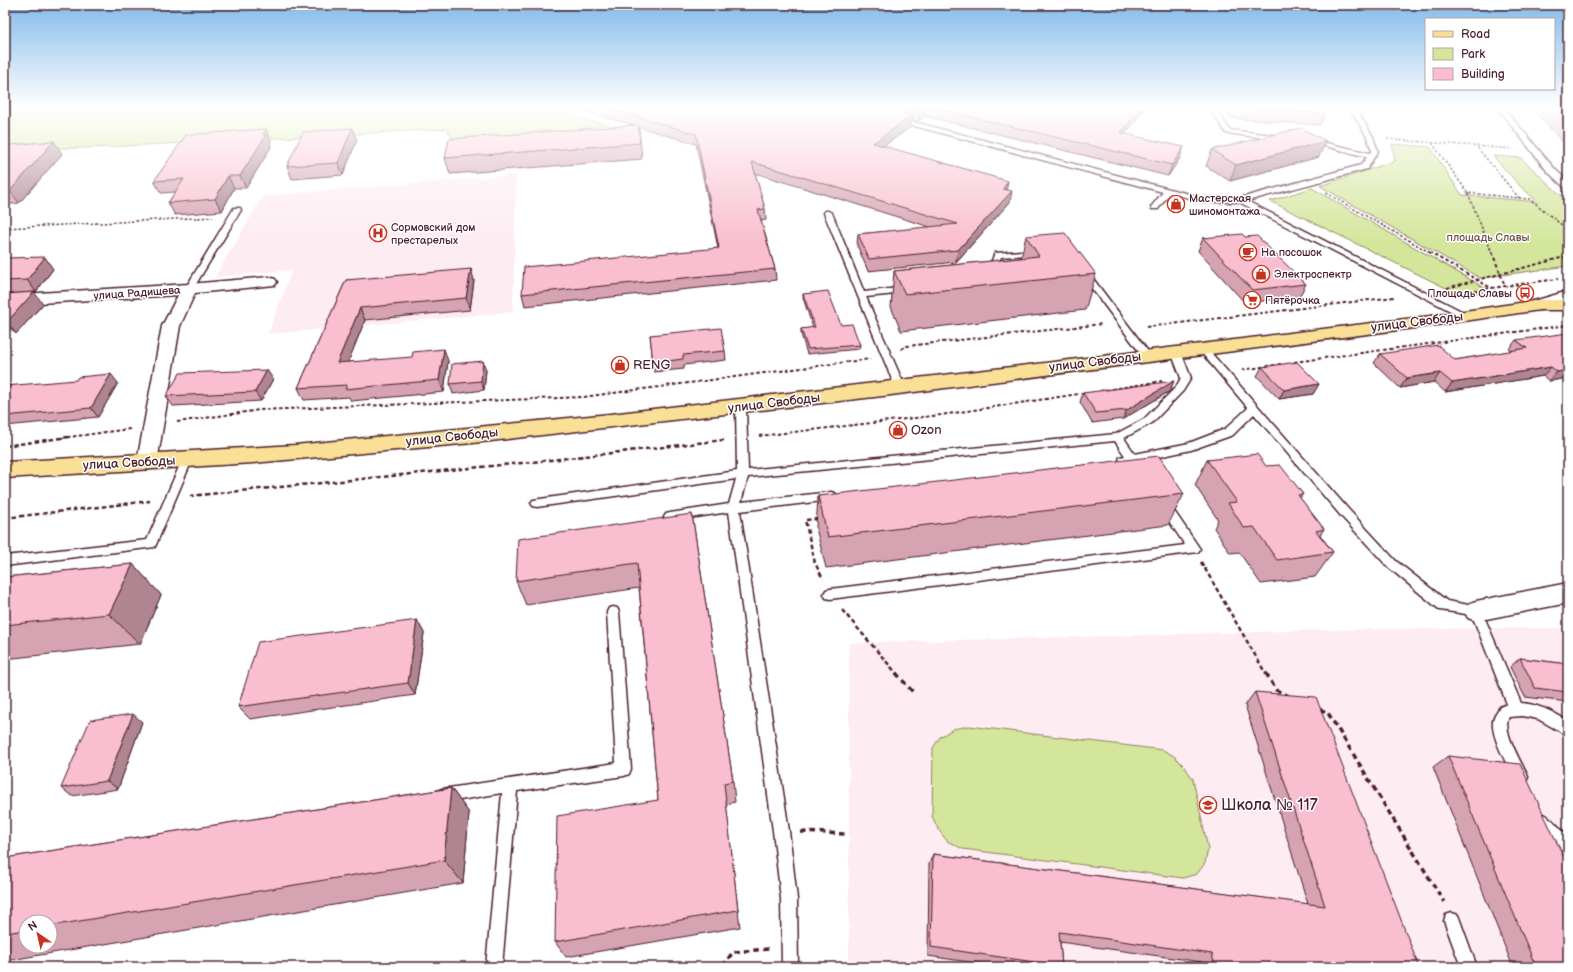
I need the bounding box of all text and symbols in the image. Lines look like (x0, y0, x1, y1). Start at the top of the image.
legend (1425, 18, 1555, 90)
text: Road (1461, 27, 1490, 42)
text: Park (1461, 47, 1485, 62)
text: Building (1461, 67, 1505, 82)
place label: Мастерская шиномонтажа (1189, 192, 1261, 218)
shop icon: Мастерская шиномонтажа (1166, 194, 1186, 214)
place label: Сормовский дом престарелых (391, 221, 475, 247)
hospital icon: Сормовский дом престарелых (368, 223, 388, 243)
park label: площадь Славы (1447, 231, 1530, 244)
cafe icon: На посошок (1238, 242, 1258, 262)
place label: На посошок (1261, 246, 1322, 259)
shop icon: Электроспектр (1251, 264, 1271, 284)
place label: Электроспектр (1274, 268, 1353, 281)
street label: улица Радищева (93, 283, 181, 303)
bus stop icon: Площадь Славы (1515, 283, 1535, 303)
place label: Площадь Славы (1427, 287, 1512, 300)
supermarket icon: Пятёрочка (1242, 290, 1262, 310)
place label: Пятёрочка (1265, 294, 1321, 307)
street label: улица Свободы (1370, 308, 1464, 336)
street label: улица Свободы (1048, 348, 1142, 376)
shop icon: RENG (610, 355, 630, 375)
place label: RENG (633, 357, 671, 373)
street label: улица Свободы (727, 389, 821, 417)
shop icon: Ozon (888, 420, 908, 440)
place label: Ozon (911, 422, 941, 438)
street label: улица Свободы (405, 424, 499, 450)
street label: улица Свободы (82, 453, 176, 473)
school or university icon: Школа № 117 (1198, 795, 1218, 815)
place label: Школа № 117 (1221, 796, 1318, 815)
north arrow (18, 914, 58, 954)
text: N (26, 918, 40, 934)

